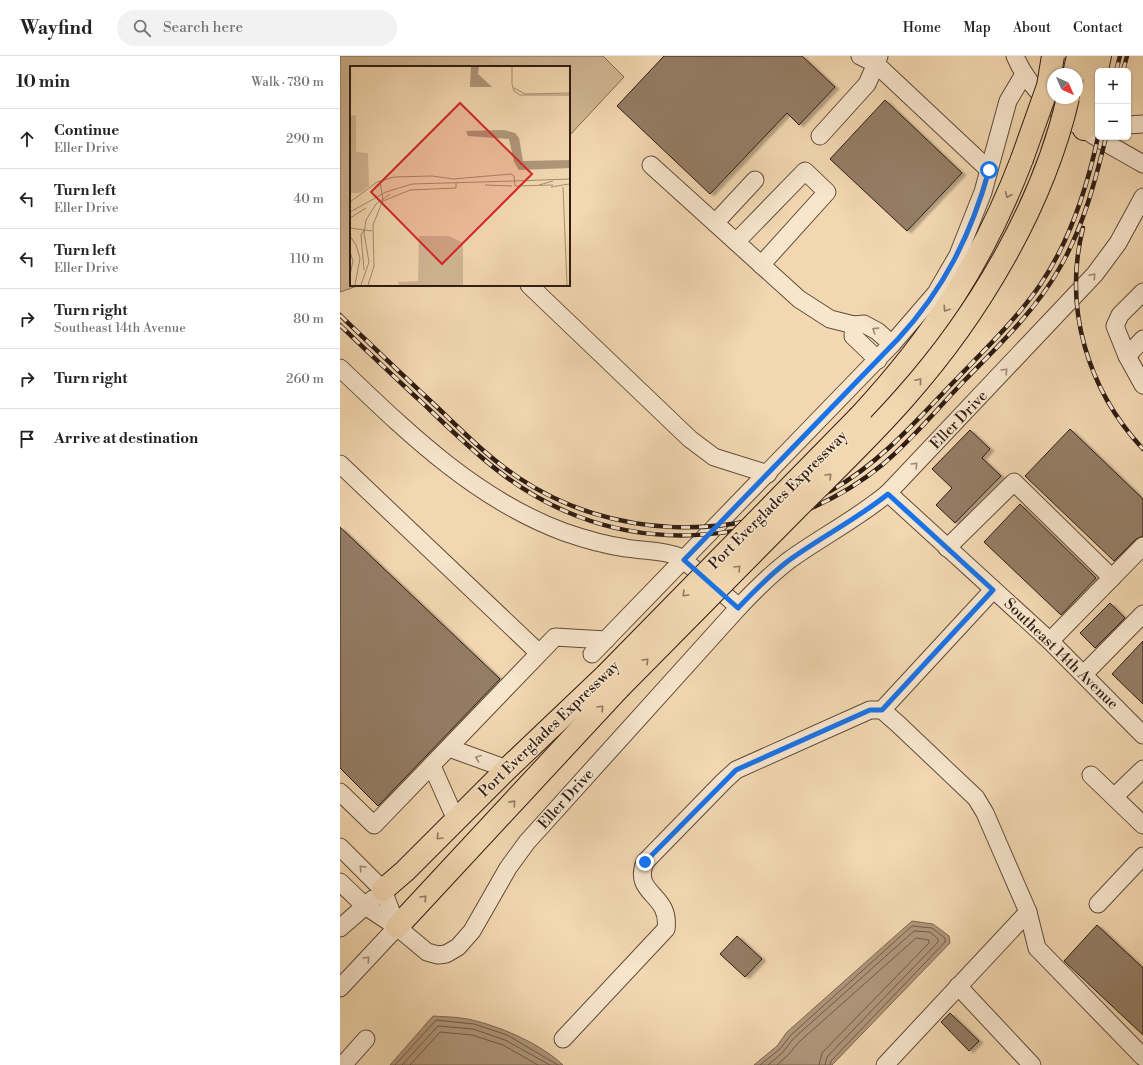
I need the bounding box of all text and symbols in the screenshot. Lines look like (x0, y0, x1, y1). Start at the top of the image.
search box (117, 10, 397, 46)
text: Wayfind (20, 16, 93, 40)
icon: search (131, 17, 153, 39)
text: Search here (163, 18, 243, 37)
text: Home (903, 19, 941, 37)
text: Map (963, 19, 991, 37)
text: About (1013, 19, 1051, 37)
text: Contact (1073, 19, 1123, 37)
inset map (350, 66, 570, 286)
north arrow (1047, 68, 1083, 104)
map controls (1095, 68, 1131, 140)
button: + (1095, 68, 1131, 104)
text: 10 min (16, 71, 70, 93)
text: Walk · 780 m (251, 74, 324, 90)
button: − (1095, 104, 1131, 140)
text: Continue (54, 121, 119, 140)
icon: ahead (16, 128, 38, 150)
text: 290 m (286, 131, 324, 147)
text: Eller Drive (54, 140, 119, 156)
route start (980, 161, 998, 179)
text: Turn left (54, 181, 116, 200)
icon: left (16, 188, 38, 210)
text: 40 m (294, 191, 324, 207)
one-way arrow (1004, 191, 1012, 198)
text: Eller Drive (54, 200, 119, 216)
text: Turn left (54, 241, 116, 260)
icon: left (16, 248, 38, 270)
text: 110 m (290, 251, 324, 267)
text: Eller Drive (54, 260, 119, 276)
one-way arrow (1089, 274, 1096, 281)
text: Turn right (54, 301, 128, 320)
one-way arrow (943, 305, 951, 312)
icon: right (16, 308, 38, 330)
text: 80 m (293, 311, 324, 327)
text: Southeast 14th Avenue (54, 320, 186, 336)
one-way arrow (872, 328, 879, 335)
icon: right (16, 368, 38, 390)
one-way arrow (1000, 368, 1008, 376)
text: Turn right (54, 369, 128, 388)
text: 260 m (286, 371, 324, 387)
one-way arrow (914, 379, 921, 386)
street label: Eller Drive (926, 387, 992, 453)
street label: Port Everglades Expressway (705, 426, 852, 573)
icon: arrive (16, 428, 38, 450)
text: Arrive at destination (54, 429, 198, 448)
one-way arrow (910, 463, 917, 470)
one-way arrow (824, 473, 832, 481)
one-way arrow (733, 565, 741, 573)
one-way arrow (682, 589, 690, 597)
street label: Southeast 14th Avenue (1000, 594, 1122, 714)
street label: Port Everglades Expressway (475, 656, 624, 801)
one-way arrow (642, 658, 649, 666)
one-way arrow (596, 705, 604, 713)
one-way arrow (474, 755, 481, 763)
street label: Eller Drive (534, 765, 598, 833)
one-way arrow (508, 801, 515, 808)
one-way arrow (436, 832, 444, 840)
route end (636, 853, 654, 871)
one-way arrow (359, 865, 367, 873)
one-way arrow (419, 895, 427, 903)
one-way arrow (362, 956, 369, 964)

